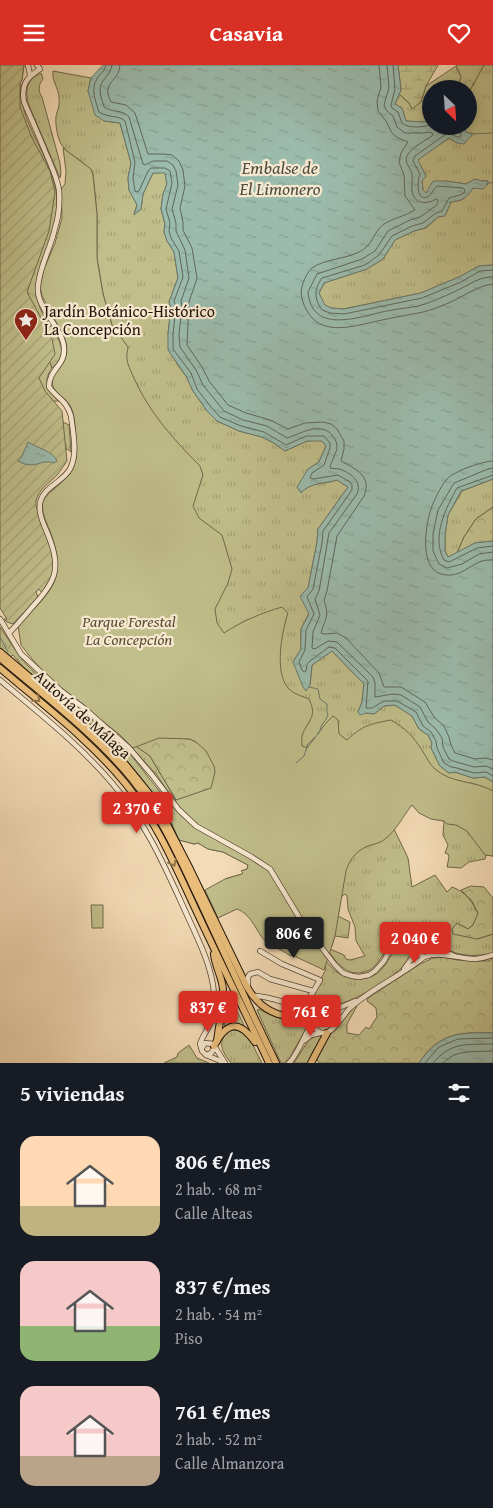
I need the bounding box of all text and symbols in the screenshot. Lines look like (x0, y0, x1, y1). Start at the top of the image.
text: Casavia (210, 17, 283, 49)
icon: menu (20, 19, 48, 47)
icon: heart (445, 19, 473, 47)
north arrow (422, 80, 478, 135)
map controls (422, 80, 477, 135)
water label: Embalse de El Limonero (239, 154, 321, 202)
place label: Jardín Botánico-Histórico La Concepción (42, 299, 215, 341)
place icon: Jardín Botánico-Histórico La Concepción (13, 307, 39, 341)
park label: Parque Forestal La Concepción (81, 609, 176, 651)
street label: Autovía de Málaga (29, 664, 137, 764)
one-way arrow (31, 694, 40, 702)
pin: 2 370 € (91, 791, 183, 834)
text: 2 370 € (113, 796, 161, 820)
one-way arrow (167, 858, 177, 867)
pin: 806 € (259, 917, 329, 959)
text: 806 € (276, 921, 312, 945)
pin: 2 040 € (369, 921, 461, 964)
text: 2 040 € (391, 926, 439, 950)
pin: 837 € (173, 991, 243, 1033)
text: 837 € (190, 995, 226, 1019)
pin: 761 € (276, 995, 346, 1037)
text: 761 € (293, 999, 329, 1023)
text: 5 viviendas (20, 1078, 125, 1109)
icon: filters (445, 1079, 473, 1107)
text: 806 €/mes (175, 1146, 271, 1177)
icon: home (60, 1156, 120, 1216)
text: 2 hab. · 68 m² (175, 1177, 262, 1201)
text: Calle Alteas (175, 1201, 253, 1225)
text: 837 €/mes (175, 1271, 271, 1302)
icon: home (60, 1281, 120, 1341)
text: 2 hab. · 54 m² (175, 1302, 262, 1326)
text: Piso (175, 1326, 203, 1350)
text: 761 €/mes (175, 1396, 271, 1427)
icon: home (60, 1406, 120, 1466)
text: 2 hab. · 52 m² (175, 1427, 262, 1451)
text: Calle Almanzora (175, 1451, 284, 1475)

